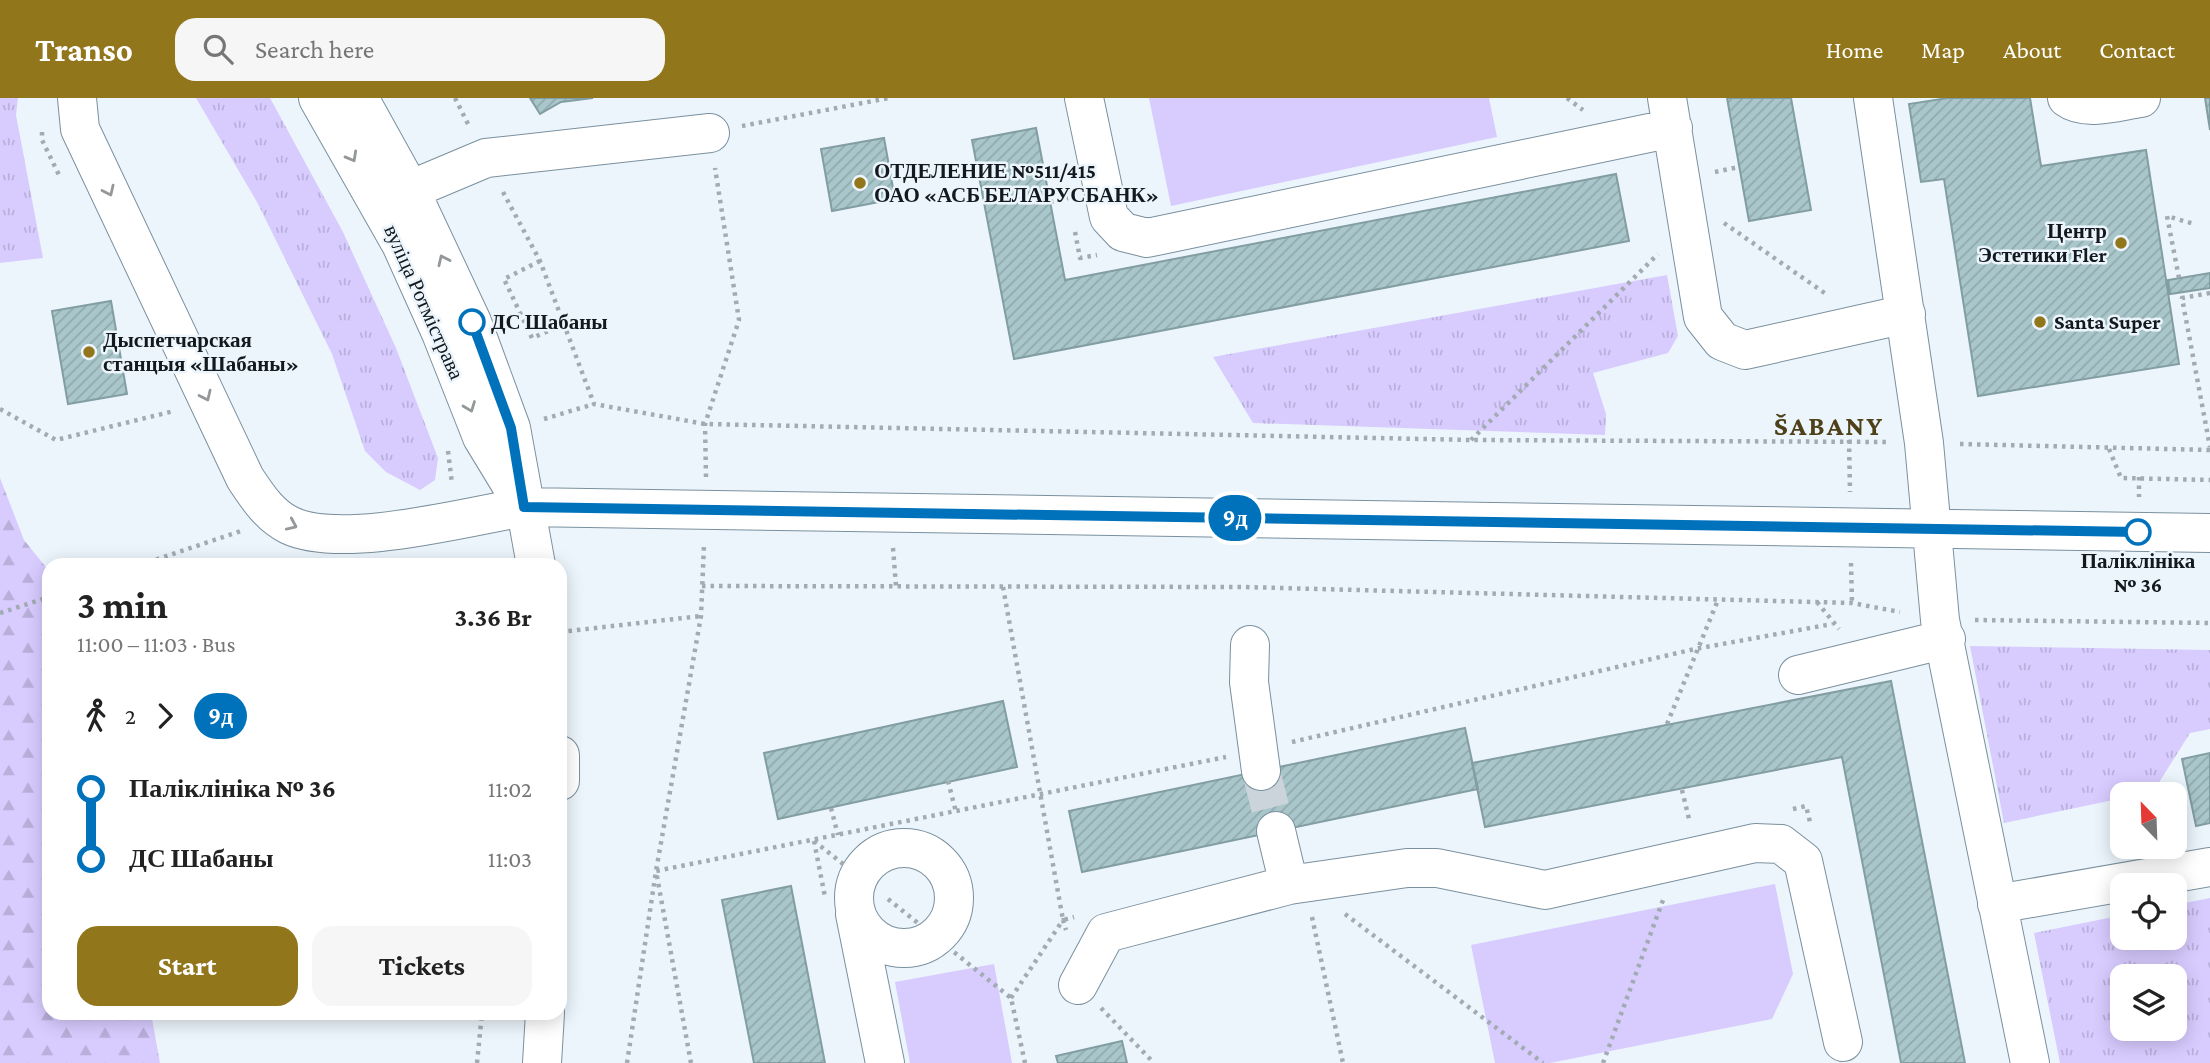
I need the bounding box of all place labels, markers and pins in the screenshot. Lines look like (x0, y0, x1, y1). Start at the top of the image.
place label: ОТДЕЛЕНИЕ №511/415 ОАО «АСБ БЕЛАРУСБАНК» (874, 159, 1159, 207)
marker: ОТДЕЛЕНИЕ №511/415 ОАО «АСБ БЕЛАРУСБАНК» (852, 175, 868, 191)
place label: Центр Эстетики Fler (1978, 219, 2108, 267)
marker: Центр Эстетики Fler (2113, 235, 2129, 251)
marker: ДС Шабаны (459, 309, 485, 335)
place label: ДС Шабаны (491, 310, 608, 334)
place label: Santa Super (2054, 310, 2161, 334)
marker: Santa Super (2032, 314, 2048, 330)
place label: Дыспетчарская станцыя «Шабаны» (103, 328, 299, 376)
marker: Дыспетчарская станцыя «Шабаны» (81, 344, 97, 360)
marker: Паліклініка № 36 (2125, 519, 2151, 545)
place label: Паліклініка № 36 (2081, 549, 2196, 597)

